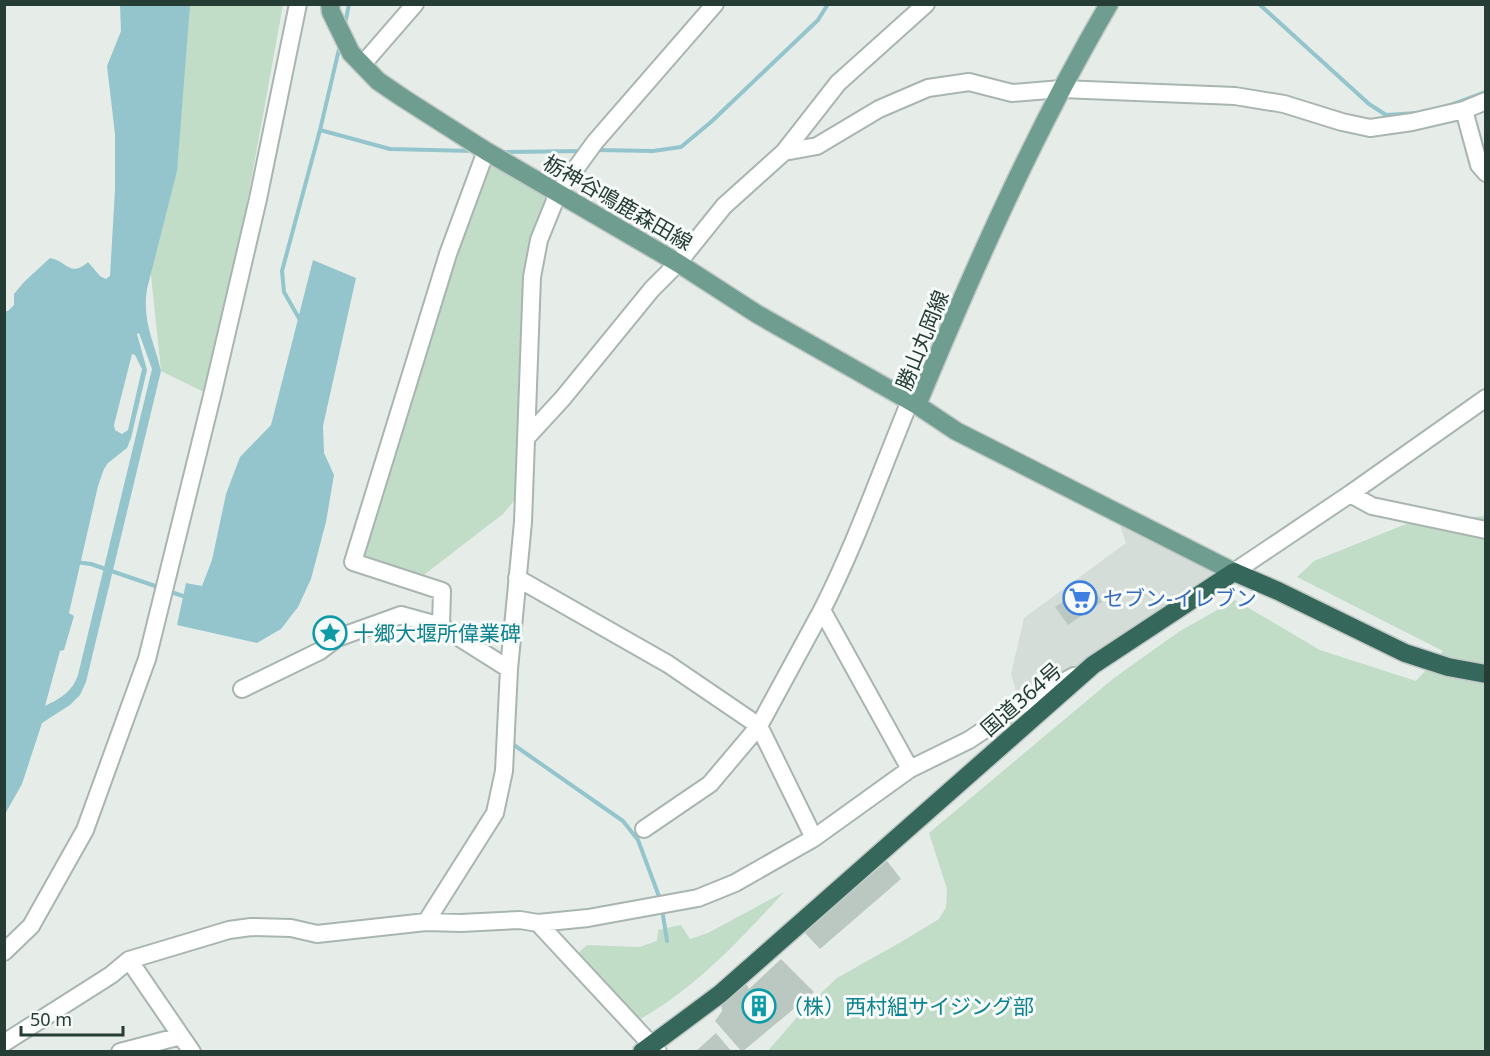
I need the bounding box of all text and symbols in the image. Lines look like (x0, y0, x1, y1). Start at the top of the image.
street label: 栃神谷鳴鹿森田線 (538, 148, 698, 256)
street label: 勝山丸岡線 (889, 286, 955, 394)
supermarket icon: セブン-イレブン (1062, 580, 1098, 616)
place label: セブン-イレブン (1103, 584, 1257, 612)
place icon: 十郷大堰所偉業碑 (312, 615, 348, 651)
place label: 十郷大堰所偉業碑 (353, 619, 521, 647)
street label: 国道364号 (974, 656, 1068, 742)
building icon: （株）西村組サイジング部 (741, 988, 777, 1024)
place label: （株）西村組サイジング部 (782, 992, 1034, 1020)
scale bar (21, 999, 123, 1037)
text: 50 m (30, 1007, 72, 1031)

